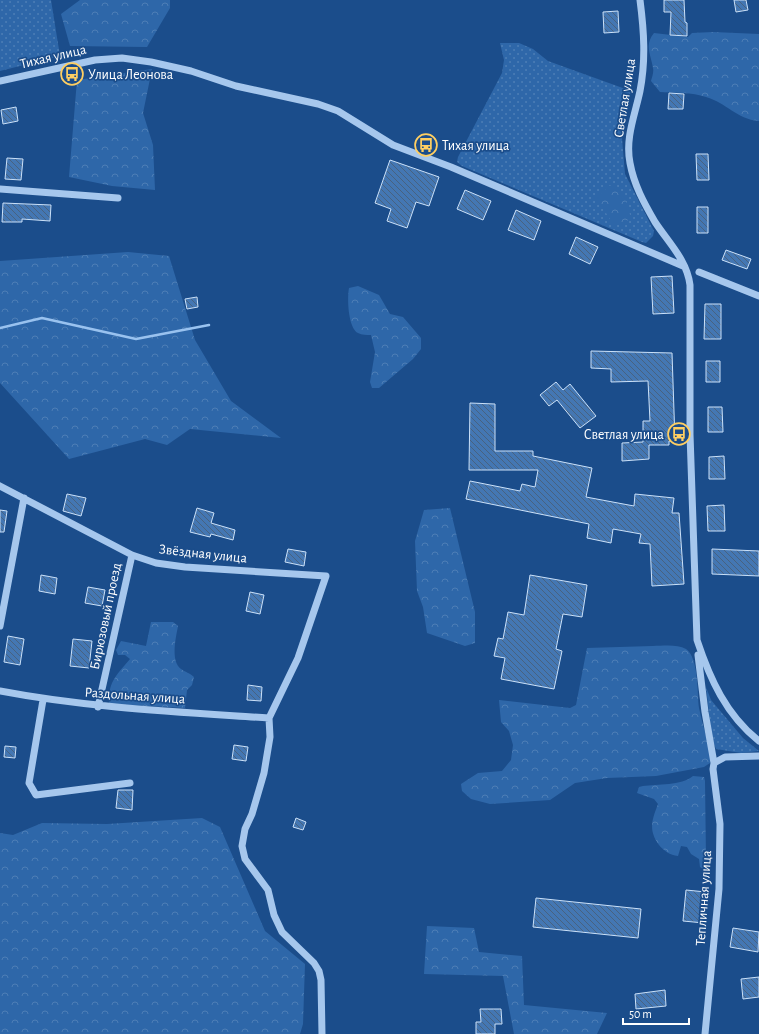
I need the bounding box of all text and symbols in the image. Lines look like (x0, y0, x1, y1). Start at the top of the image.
street label: Тихая улица (19, 42, 88, 71)
street label: Светлая улица (612, 57, 638, 139)
bus stop icon: Улица Леонова (59, 61, 85, 87)
place label: Улица Леонова (88, 68, 174, 82)
bus stop icon: Тихая улица (413, 132, 439, 158)
place label: Тихая улица (442, 139, 510, 153)
bus stop icon: Светлая улица (666, 421, 692, 447)
place label: Светлая улица (584, 428, 665, 442)
street label: Звёздная улица (158, 542, 248, 566)
street label: Бирюзовый проезд (88, 562, 124, 671)
street label: Раздольная улица (84, 685, 186, 707)
street label: Тепличная улица (694, 849, 714, 946)
scale bar (623, 1000, 689, 1026)
text: 50 m (629, 1008, 652, 1020)

